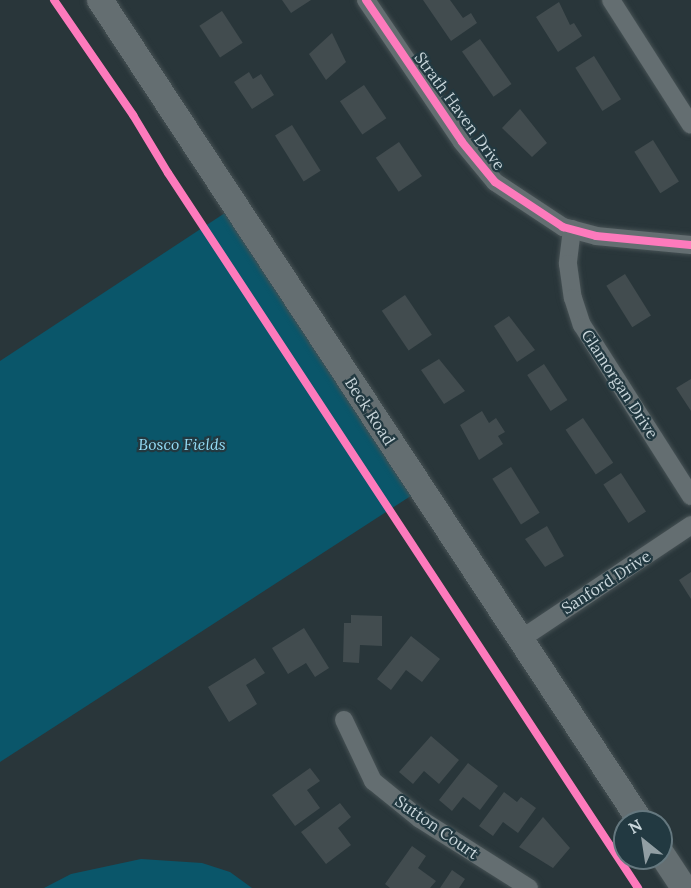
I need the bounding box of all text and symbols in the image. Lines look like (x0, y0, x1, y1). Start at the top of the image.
street label: Strath Haven Drive (411, 48, 509, 174)
street label: Glamorgan Drive (578, 326, 662, 442)
street label: Beck Road (341, 373, 399, 449)
park label: Bosco Fields (138, 434, 226, 454)
street label: Sanford Drive (558, 546, 654, 618)
street label: Sutton Court (391, 791, 483, 863)
north arrow (613, 810, 673, 870)
text: N (625, 814, 645, 838)

